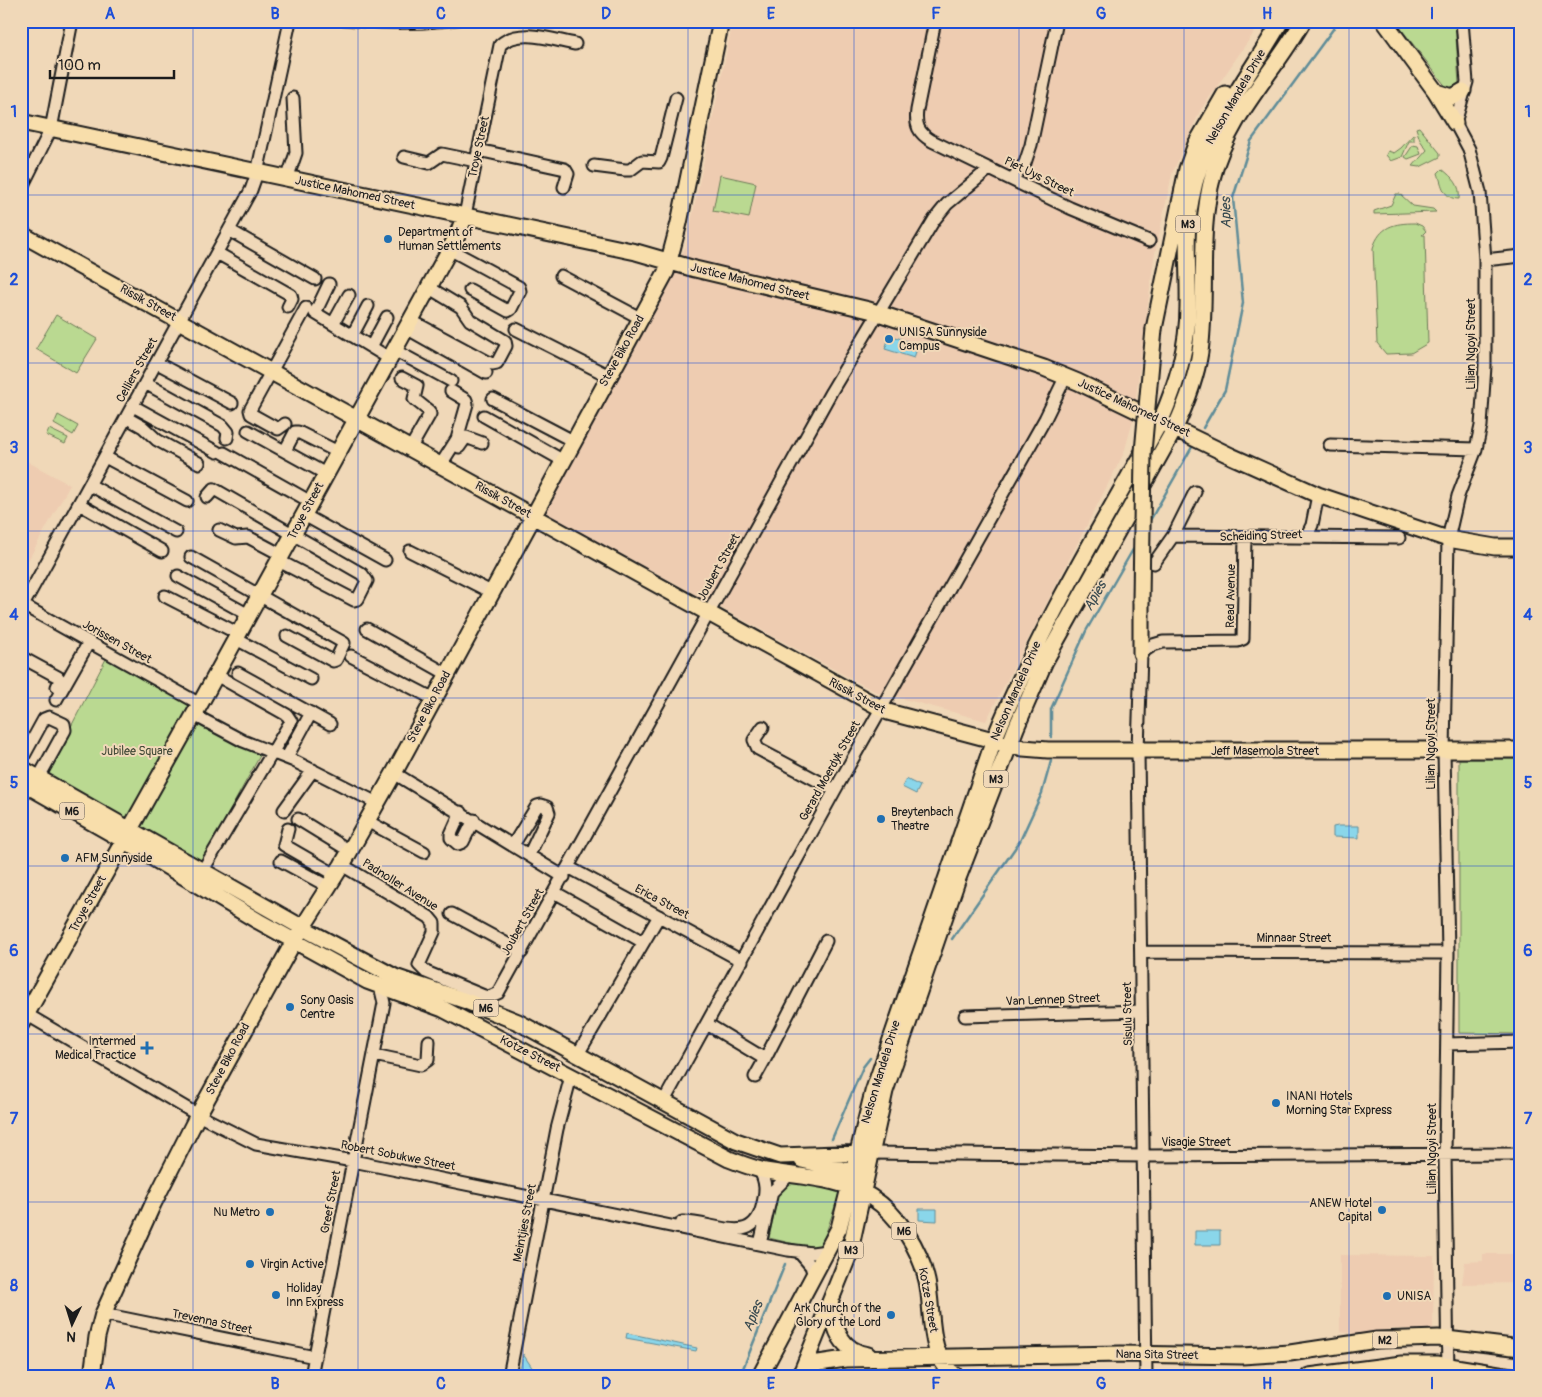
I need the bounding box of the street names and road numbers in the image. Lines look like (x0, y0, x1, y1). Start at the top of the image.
street label: Nelson Mandela Drive (1203, 47, 1269, 147)
street label: Troye Street (465, 115, 493, 179)
street label: Piet Uys Street (1002, 154, 1076, 200)
street label: Justice Mahomed Street (294, 173, 417, 213)
road number: M3 (1176, 215, 1200, 232)
street label: Justice Mahomed Street (689, 260, 811, 304)
street label: Rissik Street (117, 281, 179, 325)
street label: Lilian Ngoyi Street (1464, 298, 1479, 390)
street label: Steve Biko Road (596, 312, 648, 389)
street label: Celliers Street (113, 335, 161, 405)
street label: Justice Mahomed Street (1075, 375, 1193, 441)
street label: Rissik Street (472, 478, 534, 522)
street label: Troye Street (285, 480, 327, 542)
street label: Scheiding Street (1219, 527, 1303, 545)
street label: Joubert Street (694, 531, 744, 603)
street label: Read Avenue (1223, 564, 1239, 628)
street label: Jorissen Street (80, 617, 154, 667)
street label: Nelson Mandela Drive (987, 639, 1045, 743)
street label: Steve Biko Road (404, 668, 454, 746)
street label: Rissik Street (826, 675, 888, 717)
street label: Lilian Ngoyi Street (1424, 698, 1439, 790)
street label: Gerard Moerdyk Street (796, 718, 864, 824)
street label: Jeff Masemola Street (1211, 744, 1319, 759)
road number: M3 (984, 771, 1008, 788)
road number: M6 (60, 802, 84, 819)
street label: Padnoller Avenue (359, 856, 441, 914)
street label: Troye Street (66, 873, 110, 935)
street label: Erica Street (632, 881, 692, 923)
street label: Joubert Street (498, 886, 548, 958)
street label: Minnaar Street (1257, 931, 1332, 946)
street label: Sisulu Street (1120, 982, 1136, 1046)
street label: Van Lennep Street (1005, 991, 1101, 1009)
road number: M6 (474, 1000, 498, 1016)
street label: Nelson Mandela Drive (858, 1018, 904, 1125)
street label: Steve Biko Road (203, 1020, 253, 1098)
street label: Kotze Street (497, 1032, 563, 1076)
street label: Lilian Ngoyi Street (1425, 1103, 1440, 1195)
street label: Visagie Street (1161, 1135, 1231, 1150)
street label: Robert Sobukwe Street (339, 1138, 457, 1175)
street label: Greef Street (318, 1169, 344, 1235)
street label: Meintjies Street (510, 1182, 540, 1263)
road number: M6 (892, 1222, 916, 1240)
road number: M3 (838, 1242, 864, 1258)
street label: Kotze Street (915, 1266, 941, 1334)
street label: Trevenna Street (171, 1306, 254, 1338)
road number: M2 (1372, 1332, 1398, 1348)
street label: Nana Sita Street (1115, 1347, 1199, 1363)

